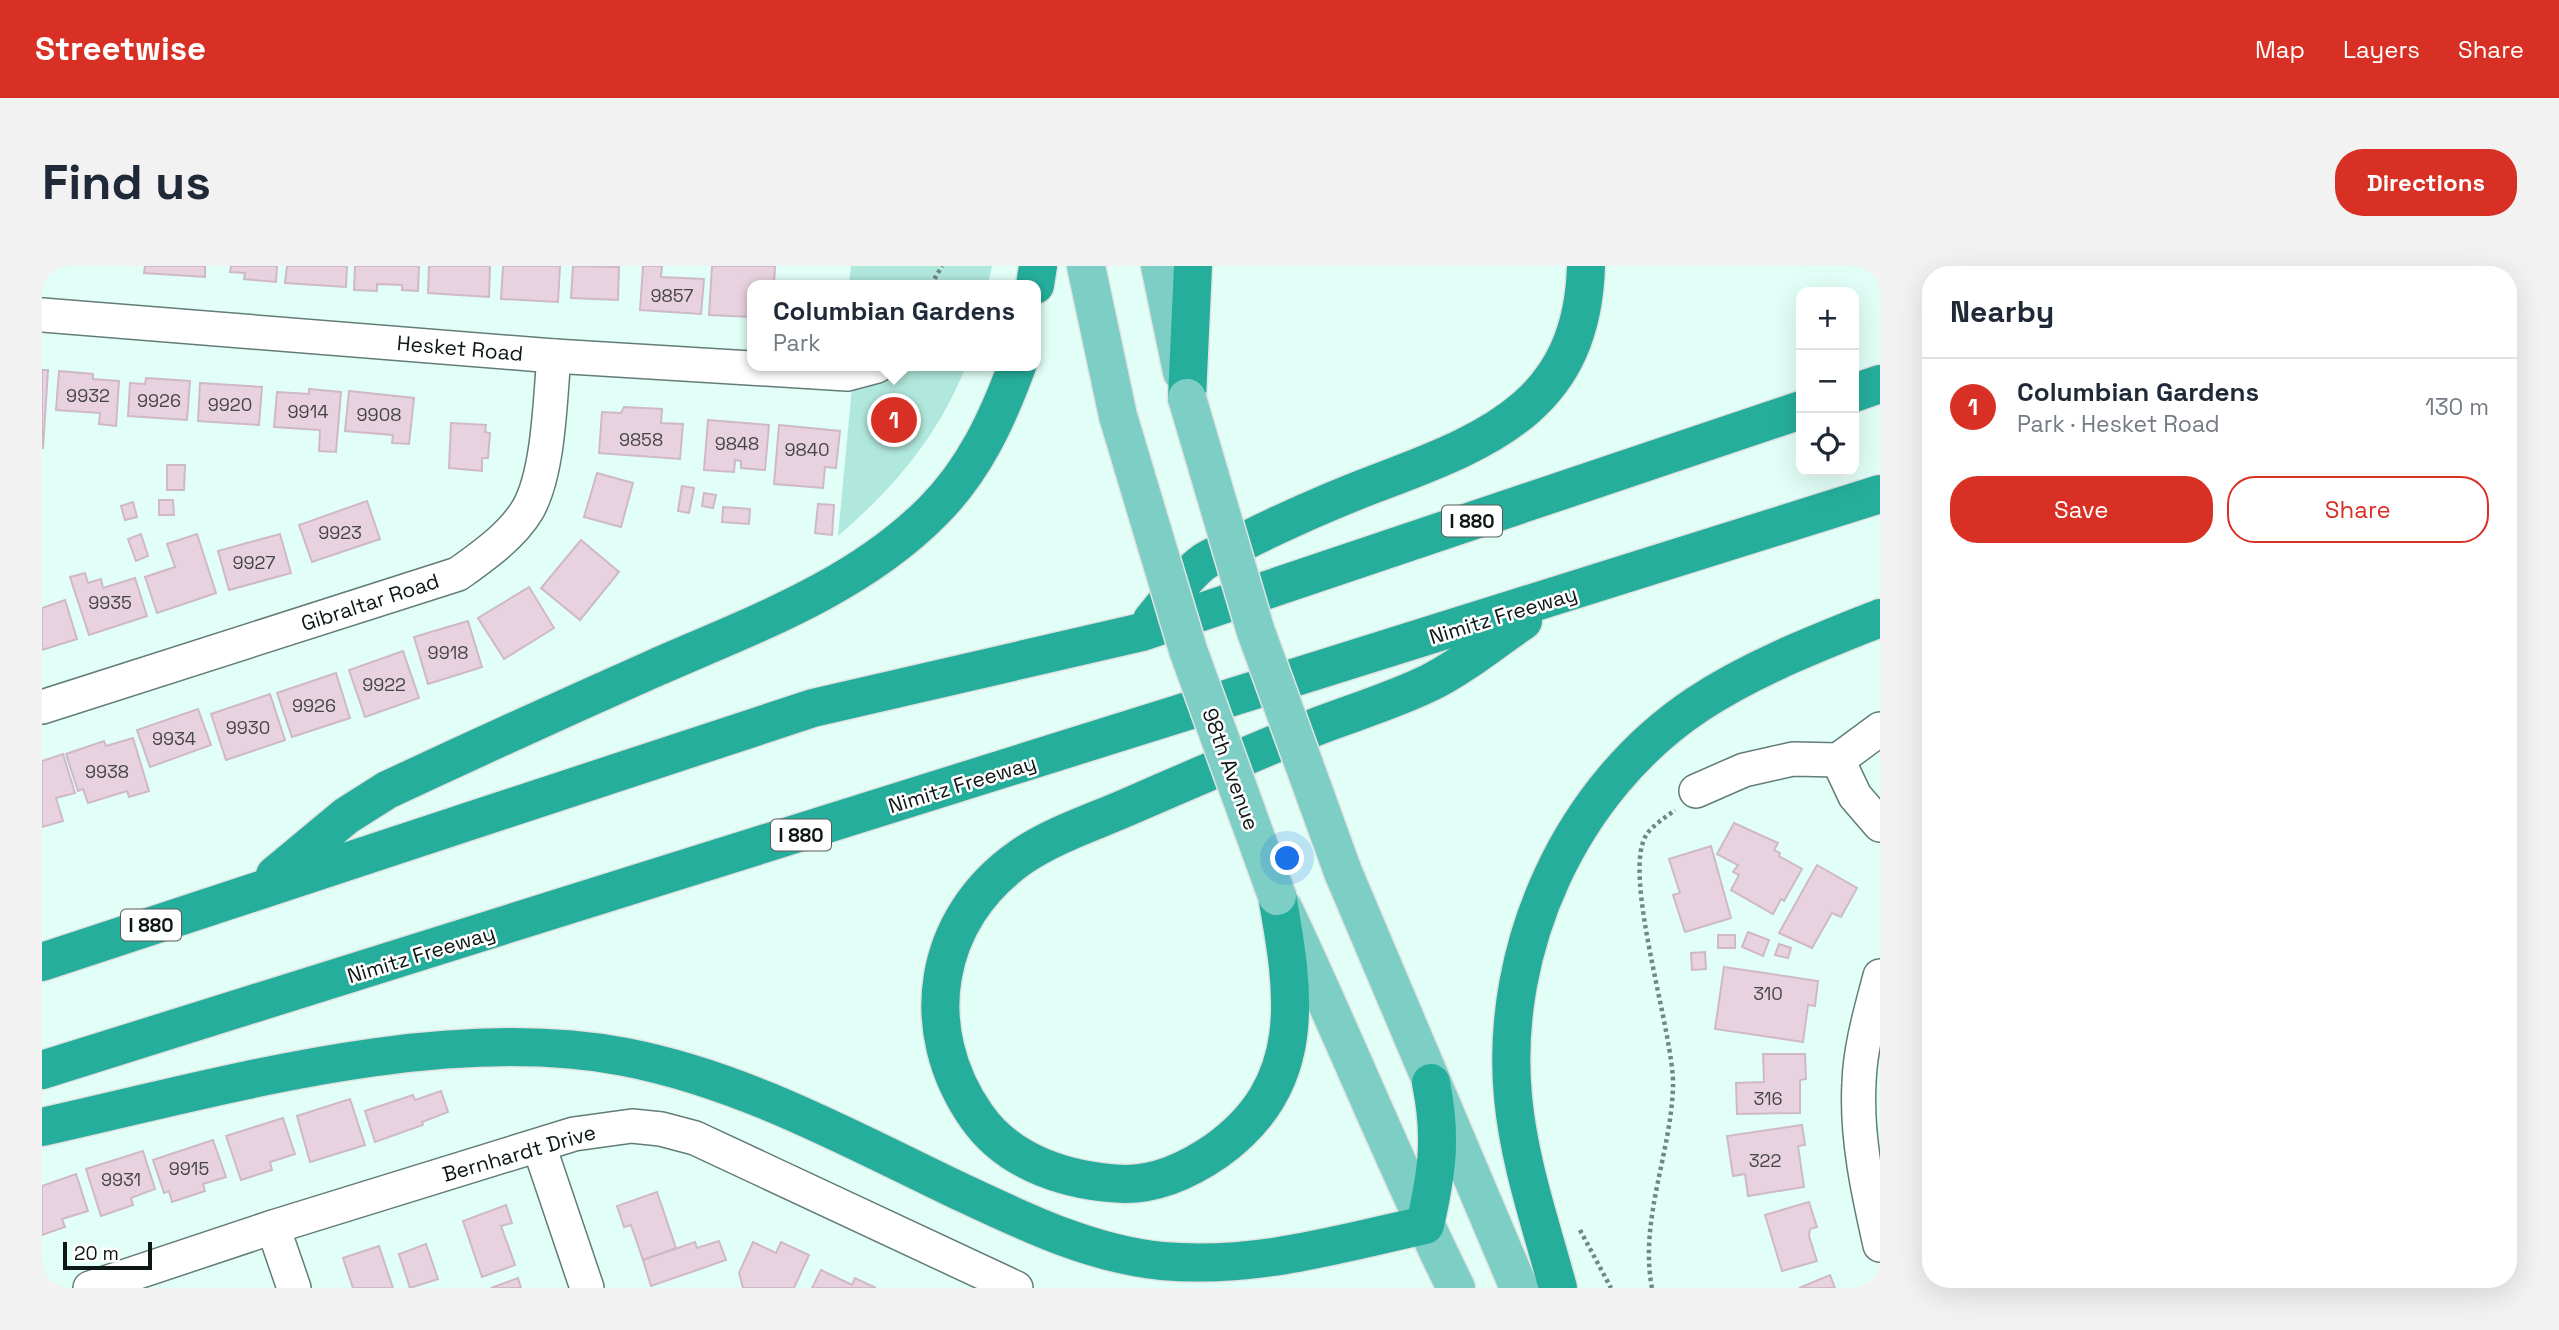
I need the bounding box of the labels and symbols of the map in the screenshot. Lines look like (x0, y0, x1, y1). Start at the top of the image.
house number: 9857 (651, 284, 693, 307)
street label: Hesket Road (396, 329, 524, 367)
house number: 9932 (66, 384, 110, 407)
house number: 9926 (137, 389, 181, 412)
house number: 9920 (208, 393, 252, 416)
pin: 1 (871, 394, 917, 446)
house number: 9914 (288, 400, 328, 423)
house number: 9908 (357, 403, 401, 426)
house number: 9858 (619, 428, 663, 451)
house number: 9848 (715, 432, 759, 455)
house number: 9840 (784, 438, 830, 461)
road number: I 880 (1442, 506, 1502, 536)
house number: 9923 (318, 521, 362, 544)
house number: 9927 (233, 551, 275, 574)
street label: Gibraltar Road (297, 567, 443, 637)
street label: Nimitz Freeway (1426, 580, 1580, 650)
house number: 9935 (88, 591, 132, 614)
house number: 9918 (428, 641, 468, 664)
house number: 9922 (362, 673, 406, 696)
house number: 9926 (292, 694, 336, 717)
street label: 98th Avenue (1196, 704, 1266, 834)
house number: 9930 (226, 716, 270, 739)
house number: 9934 (152, 727, 196, 750)
street label: Nimitz Freeway (885, 749, 1039, 819)
house number: 9938 (85, 760, 129, 783)
road number: I 880 (771, 820, 831, 850)
your location (1270, 841, 1304, 875)
road number: I 880 (121, 910, 181, 940)
street label: Nimitz Freeway (344, 919, 498, 989)
house number: 310 (1753, 982, 1783, 1005)
house number: 316 (1753, 1087, 1783, 1110)
street label: Bernhardt Drive (439, 1118, 599, 1188)
house number: 322 (1749, 1149, 1781, 1172)
house number: 9915 (169, 1157, 209, 1180)
house number: 9931 (101, 1168, 141, 1191)
scale bar (63, 1239, 152, 1271)

